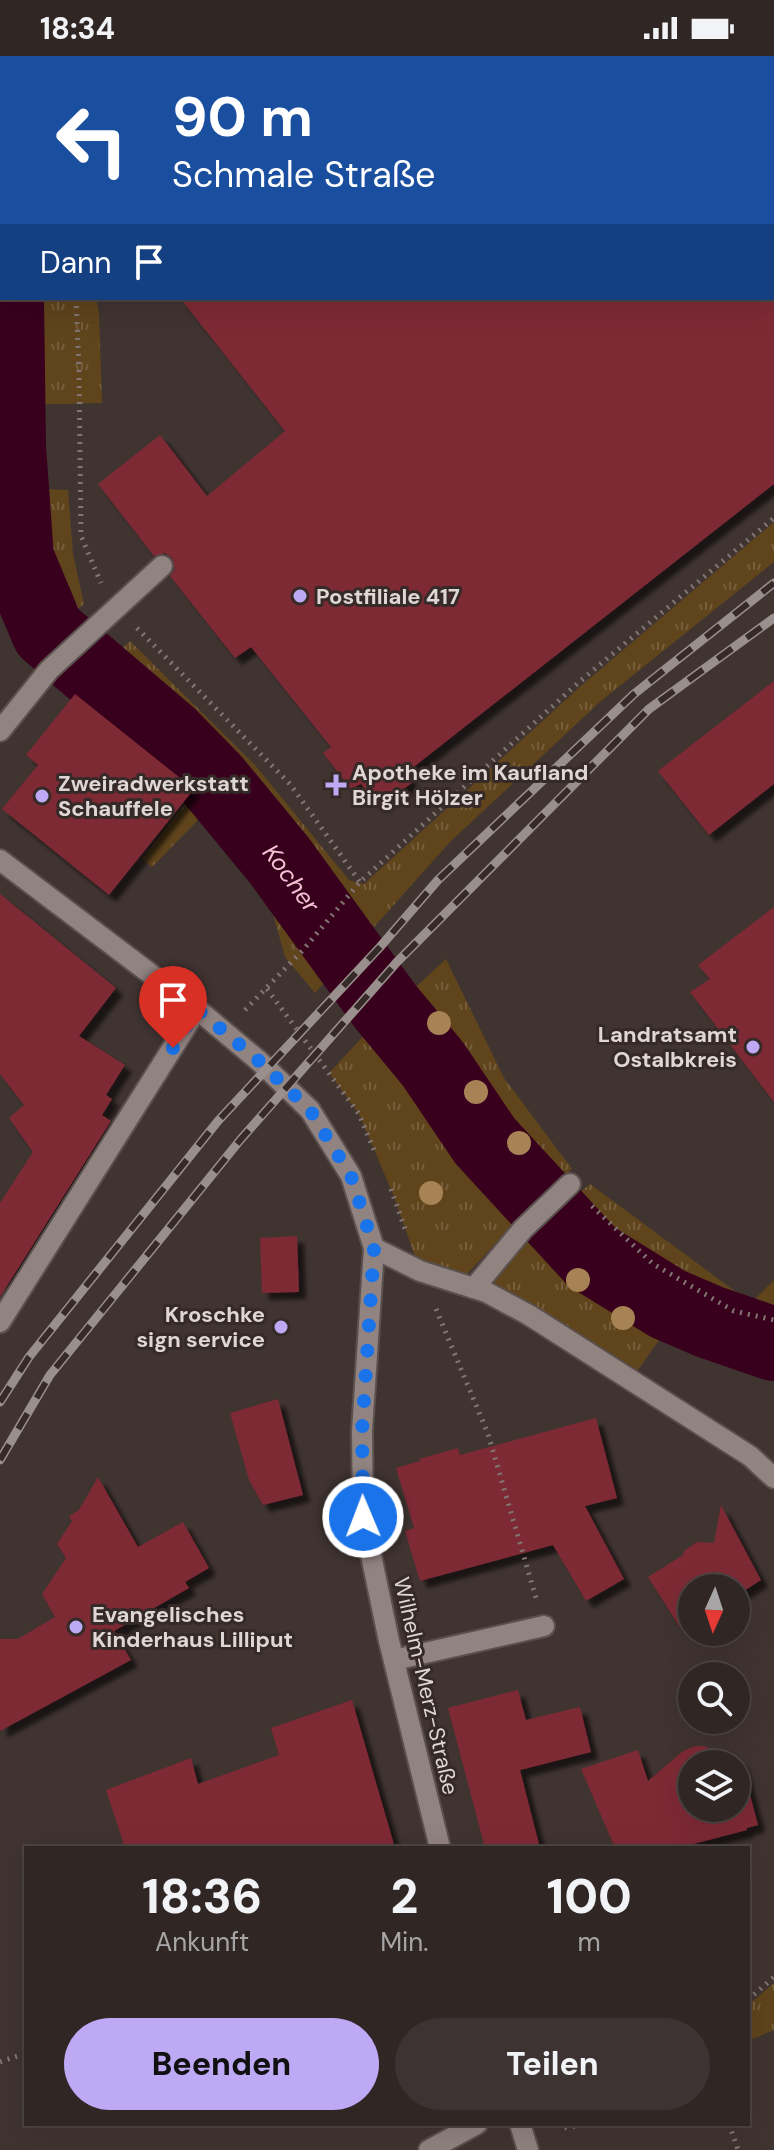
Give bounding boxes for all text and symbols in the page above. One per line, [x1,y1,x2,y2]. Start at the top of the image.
text: 18:34 [40,9,115,48]
text: 90 m [172,80,313,153]
icon: left [40,88,144,192]
text: Schmale Straße [172,151,436,198]
icon: arrive [127,240,171,284]
text: Dann [40,243,111,282]
place label: Postfiliale 417 [316,582,460,611]
marker: Postfiliale 417 [291,587,309,605]
place label: Apotheke im Kaufland Birgit Hölzer [352,758,588,812]
place label: Zweiradwerkstatt Schauffele [58,769,249,823]
marker: Apotheke im Kaufland Birgit Hölzer [327,776,345,794]
marker: Zweiradwerkstatt Schauffele [33,787,51,805]
water label: Kocher [256,837,328,919]
pin [139,966,207,1048]
icon: arrive [151,978,195,1022]
place label: Landratsamt Ostalbkreis [598,1020,737,1074]
marker: Landratsamt Ostalbkreis [744,1038,762,1056]
place label: Kroschke sign service [136,1300,265,1354]
marker: Kroschke sign service [272,1318,290,1336]
position arrow [321,1475,405,1559]
street label: Wilhelm-Merz-Straße [387,1574,465,1798]
north arrow [678,1574,750,1646]
map controls [678,1574,750,1822]
place label: Evangelisches Kinderhaus Lilliput [92,1600,293,1654]
marker: Evangelisches Kinderhaus Lilliput [67,1618,85,1636]
button: search [678,1662,750,1734]
button: layers [678,1750,750,1822]
text: 18:36 [142,1865,262,1928]
text: 2 [390,1865,418,1928]
text: 100 [546,1865,632,1928]
text: Ankunft [155,1925,249,1959]
text: Min. [380,1925,428,1959]
text: m [578,1925,601,1959]
button: Beenden [64,2018,379,2110]
button: Teilen [395,2018,710,2110]

